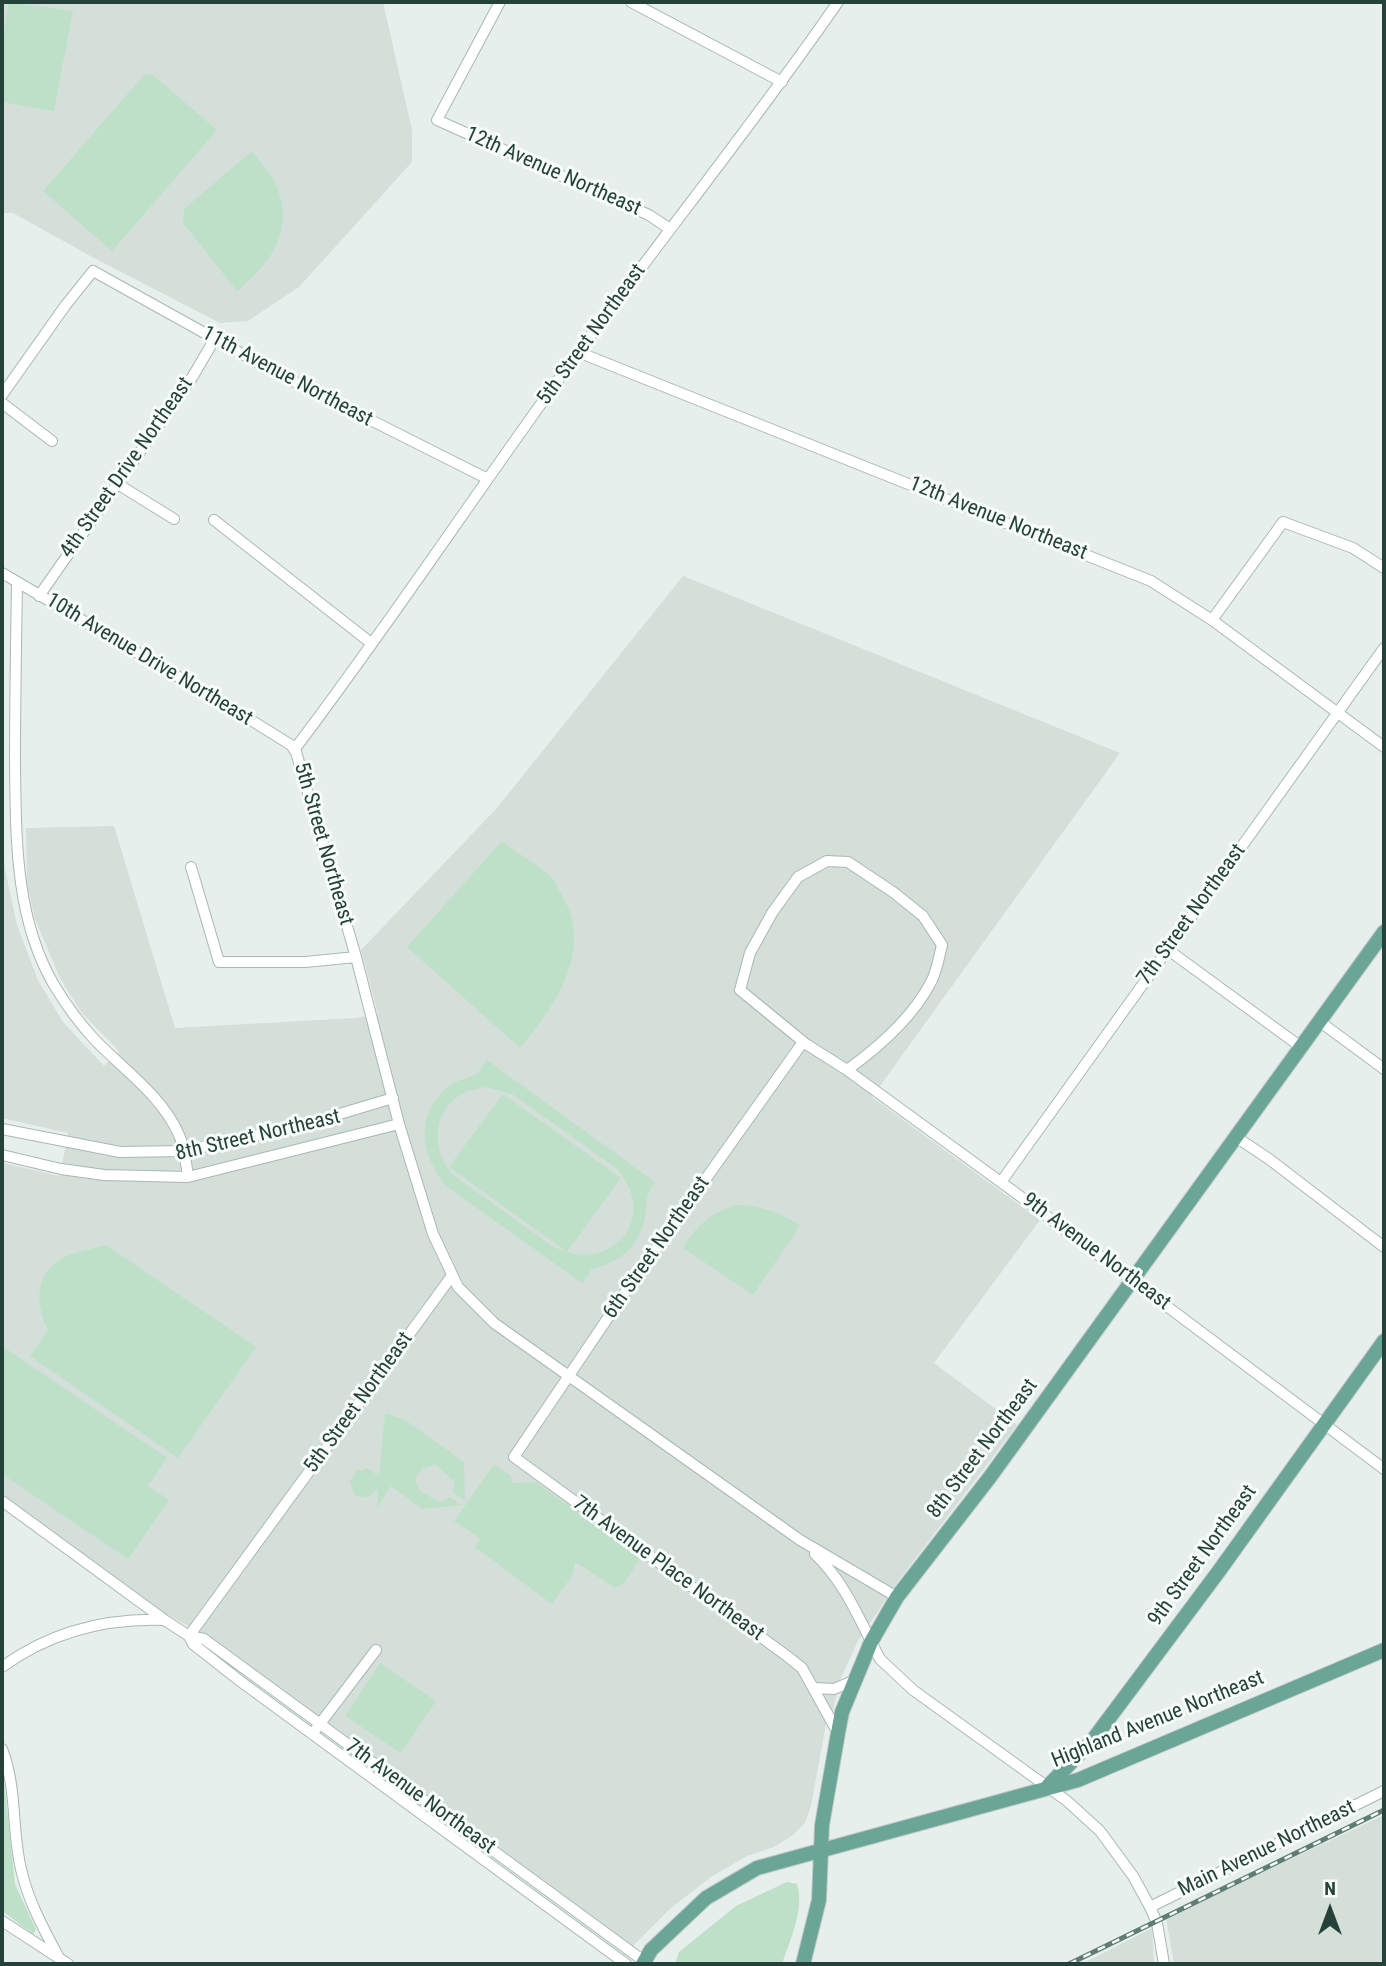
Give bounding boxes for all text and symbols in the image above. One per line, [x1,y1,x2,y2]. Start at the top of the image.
street label: 12th Avenue Northeast [461,122,645,222]
street label: 5th Street Northeast [532,260,652,410]
street label: 11th Avenue Northeast [197,321,377,433]
street label: 4th Street Drive Northeast [55,373,199,563]
street label: 12th Avenue Northeast [905,472,1091,566]
street label: 10th Avenue Drive Northeast [41,588,257,732]
street label: 5th Street Northeast [288,760,358,928]
street label: 7th Street Northeast [1132,840,1252,990]
street label: 8th Street Northeast [173,1105,343,1167]
street label: 6th Street Northeast [598,1172,716,1324]
street label: 9th Avenue Northeast [1017,1188,1175,1316]
street label: 5th Street Northeast [299,1328,419,1478]
street label: 8th Street Northeast [922,1374,1044,1524]
street label: 9th Street Northeast [1143,1481,1263,1631]
street label: 7th Avenue Place Northeast [567,1491,769,1647]
street label: Highland Avenue Northeast [1048,1666,1268,1774]
street label: 7th Avenue Northeast [340,1734,500,1860]
street label: Main Avenue Northeast [1175,1795,1359,1903]
north arrow [1295,1875,1365,1945]

